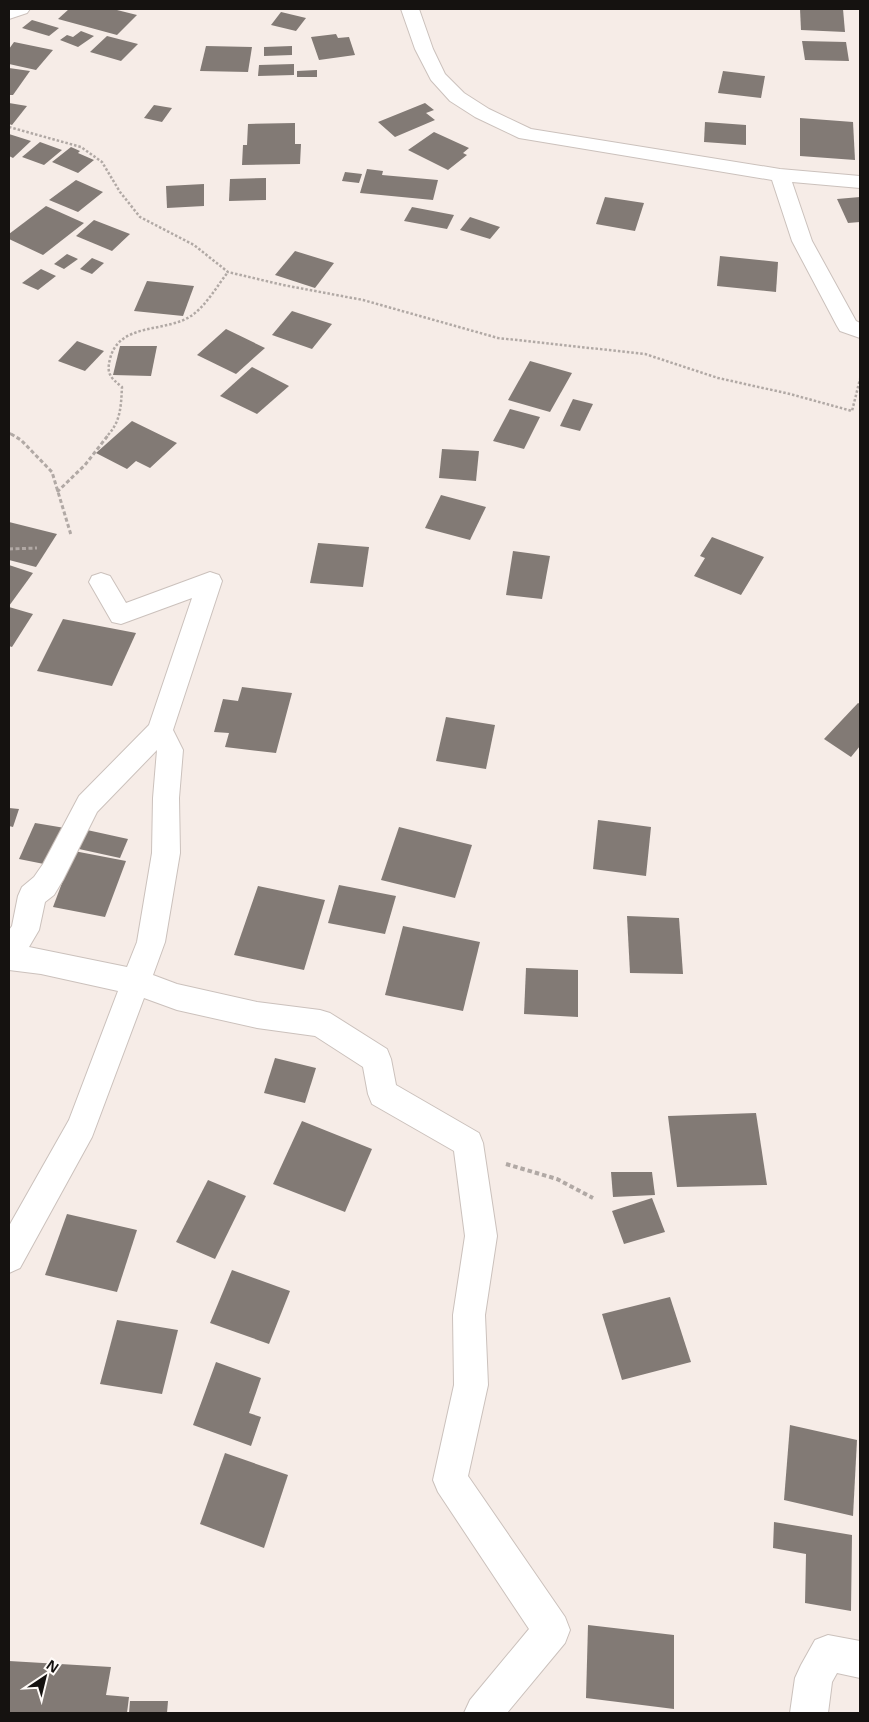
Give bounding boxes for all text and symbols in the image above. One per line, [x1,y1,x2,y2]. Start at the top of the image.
north arrow [20,1652,70,1702]
text: N [43,1655,63,1677]

